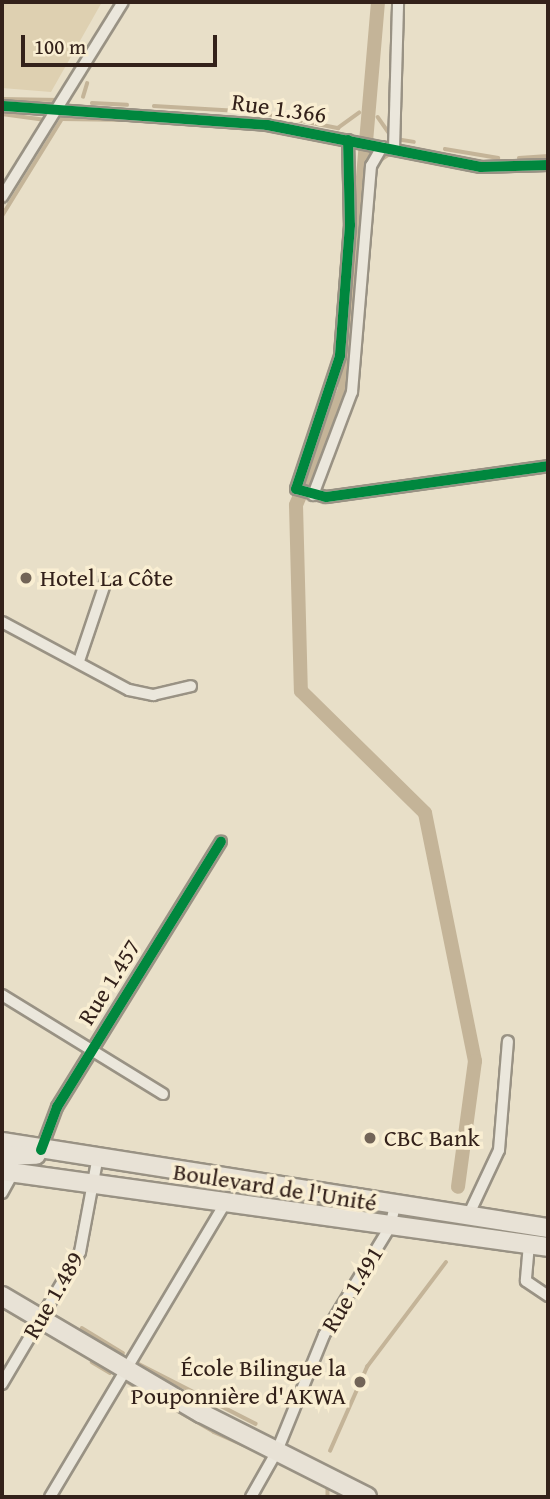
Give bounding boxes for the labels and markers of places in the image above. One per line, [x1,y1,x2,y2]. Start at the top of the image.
place label: Hotel La Côte [40,564,173,592]
marker: Hotel La Côte [18,570,34,586]
place label: CBC Bank [384,1124,480,1152]
marker: CBC Bank [362,1130,378,1146]
place label: École Bilingue la Pouponnière d'AKWA [131,1354,346,1410]
marker: École Bilingue la Pouponnière d'AKWA [352,1374,368,1390]

